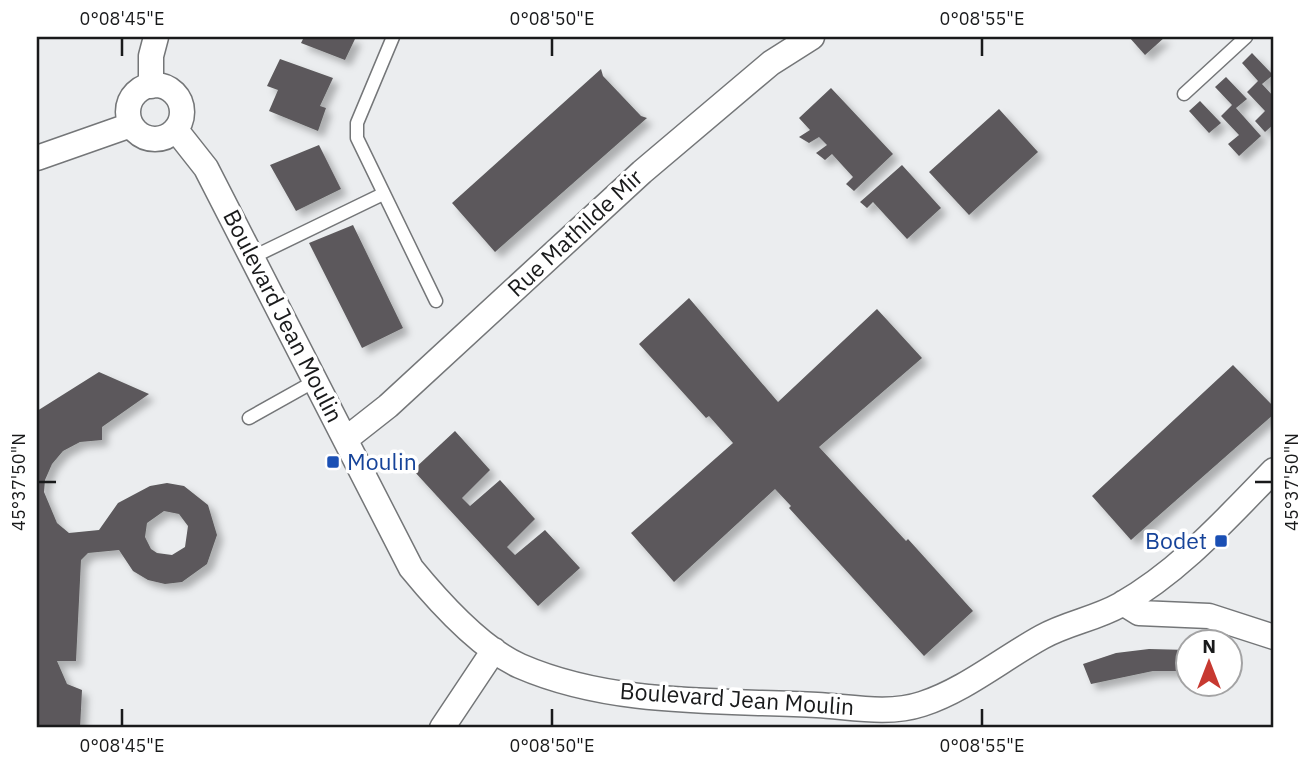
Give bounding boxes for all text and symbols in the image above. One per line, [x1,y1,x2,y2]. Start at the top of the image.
text: 0°08'45"E [80,7,164,30]
text: 0°08'50"E [510,7,594,30]
text: 0°08'55"E [940,7,1024,30]
street label: Rue Mathilde Mir [500,162,649,303]
street label: Boulevard Jean Moulin [217,204,351,427]
text: 45°37'50"N [7,433,30,531]
text: 45°37'50"N [1280,433,1303,531]
place label: Moulin [347,446,417,476]
marker: Moulin [325,454,341,470]
place label: Bodet [1145,525,1207,555]
marker: Bodet [1213,533,1229,549]
north arrow [1174,628,1244,698]
text: N [1202,634,1216,658]
street label: Boulevard Jean Moulin [619,675,855,721]
text: 0°08'45"E [80,734,164,757]
text: 0°08'50"E [510,734,594,757]
text: 0°08'55"E [940,734,1024,757]

